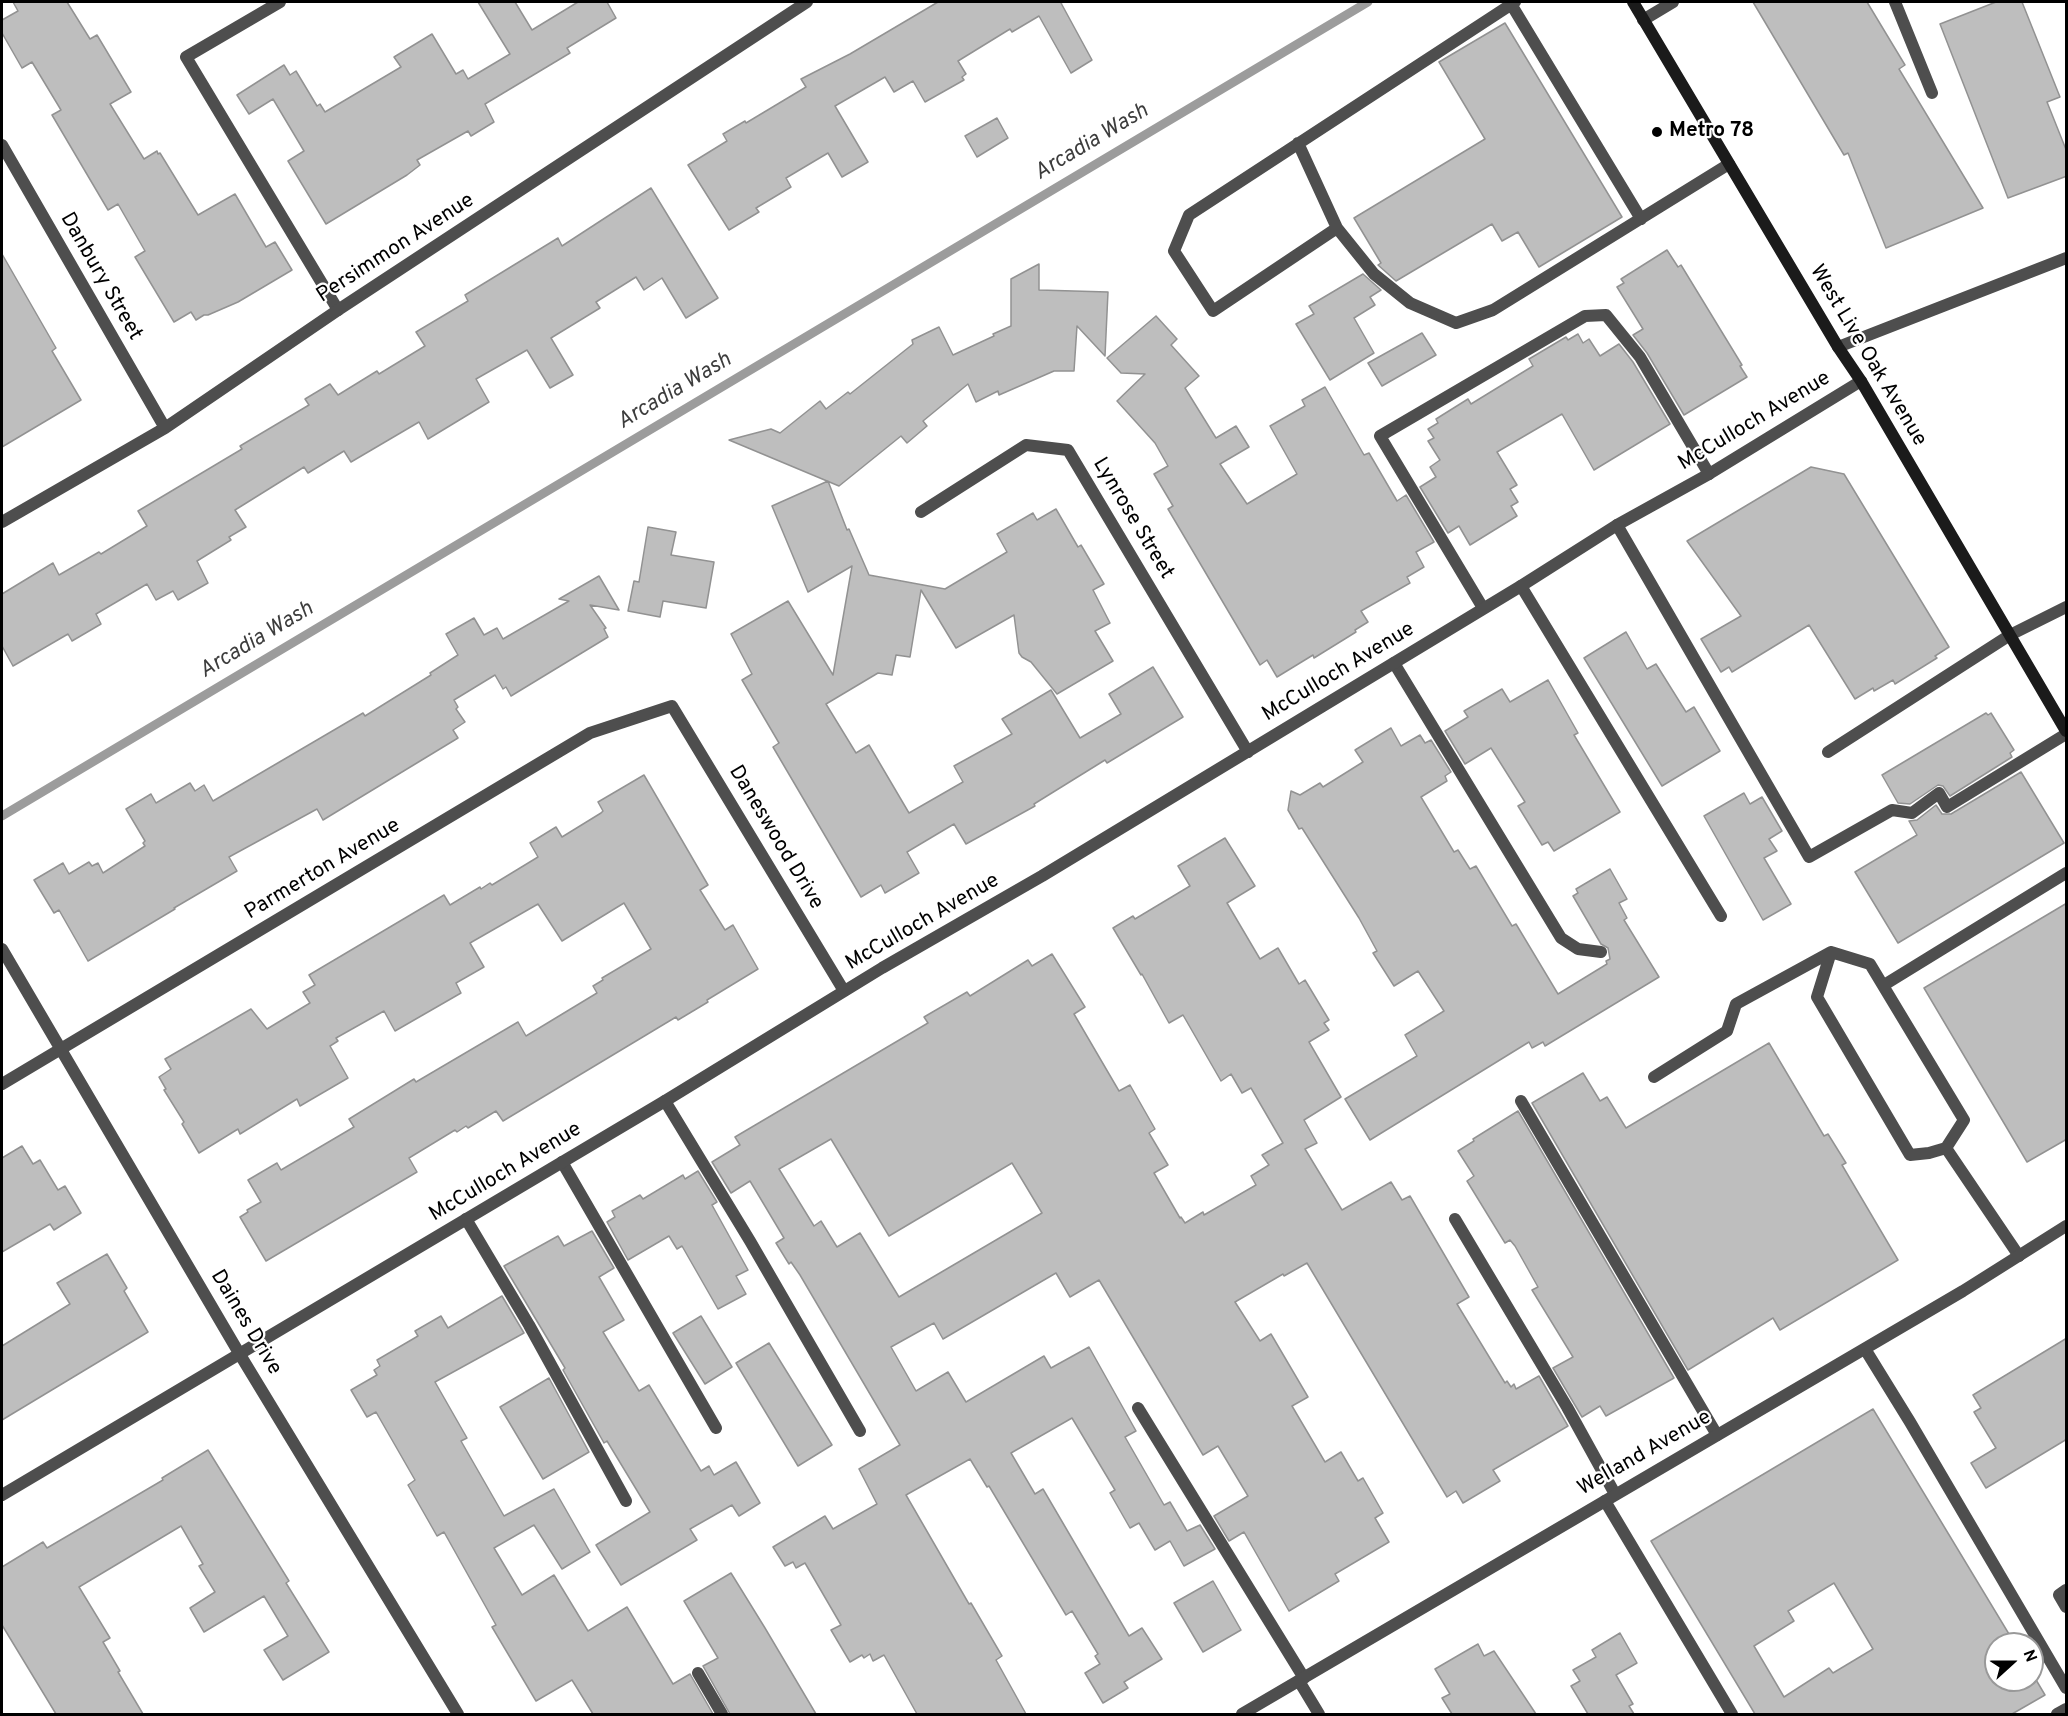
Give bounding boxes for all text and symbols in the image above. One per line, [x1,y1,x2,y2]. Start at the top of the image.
water label: Arcadia Wash [1030,99,1154,187]
place label: Metro 78 [1669,119,1754,145]
marker: Metro 78 [1650,125,1664,139]
street label: Persimmon Avenue [313,189,479,309]
street label: Danbury Street [53,209,147,345]
street label: West Live Oak Avenue [1803,261,1931,451]
water label: Arcadia Wash [613,348,737,436]
street label: McCulloch Avenue [1674,367,1836,477]
street label: Lynrose Street [1086,454,1178,584]
water label: Arcadia Wash [195,597,319,685]
street label: McCulloch Avenue [1258,618,1420,728]
street label: Daneswood Drive [722,761,828,915]
street label: Parmerton Avenue [241,814,405,926]
street label: McCulloch Avenue [842,869,1004,977]
street label: McCulloch Avenue [425,1118,587,1228]
street label: Daines Drive [204,1266,286,1380]
street label: Welland Avenue [1574,1406,1716,1502]
north arrow [1984,1632,2044,1692]
text: N [2018,1647,2040,1665]

